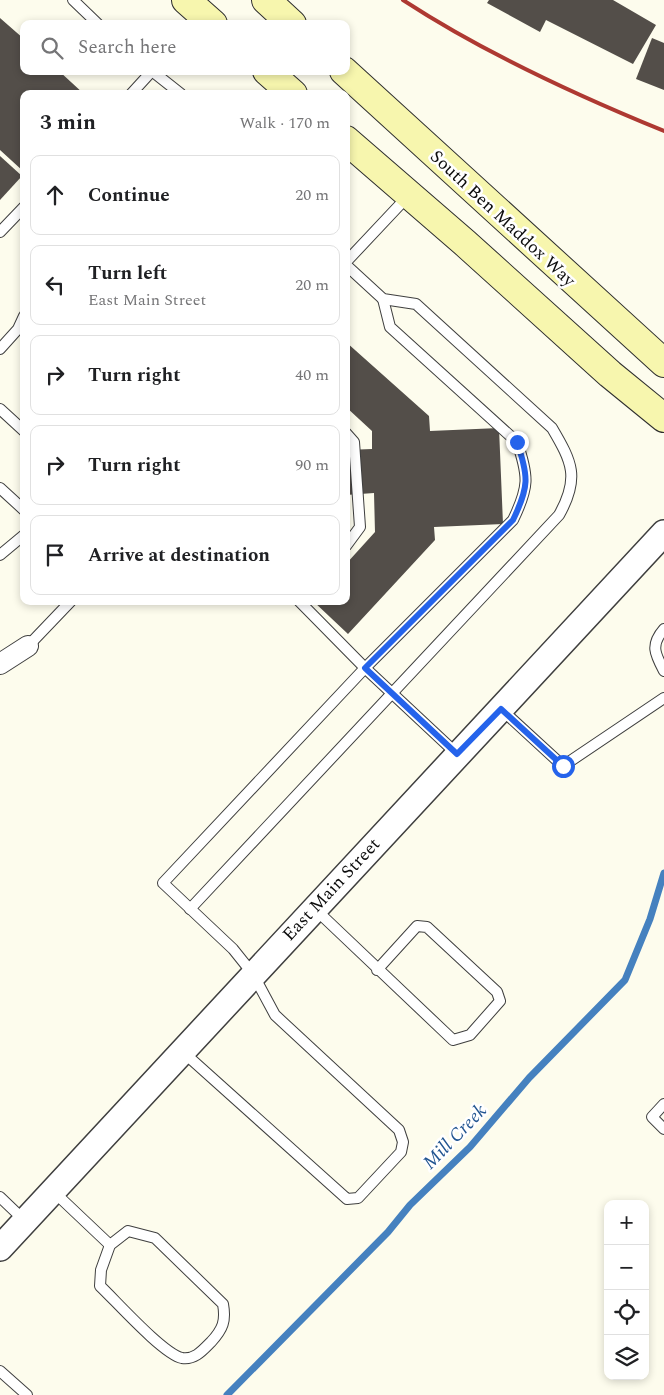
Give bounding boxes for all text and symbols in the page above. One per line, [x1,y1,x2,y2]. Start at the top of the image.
search box [20,20,350,75]
text: Search here [78,33,177,62]
icon: search [38,34,66,62]
text: 3 min [40,107,96,139]
text: Walk · 170 m [239,111,330,135]
street label: South Ben Maddox Way [424,143,583,294]
icon: ahead [41,181,69,209]
text: Continue [88,181,170,210]
text: 20 m [295,183,329,207]
text: Turn left [88,259,167,288]
icon: left [41,271,69,299]
text: 20 m [295,273,329,297]
text: East Main Street [88,288,206,312]
icon: right [41,361,69,389]
text: Turn right [88,361,181,390]
text: 40 m [295,363,329,387]
route end [506,431,529,454]
icon: right [41,451,69,479]
text: Turn right [88,451,181,480]
text: 90 m [295,453,329,477]
icon: arrive [41,541,69,569]
text: Arrive at destination [88,541,270,570]
route start [552,755,575,778]
street label: East Main Street [276,832,387,947]
water label: Mill Creek [416,1097,494,1177]
map controls [604,1200,649,1380]
button: + [604,1200,649,1245]
button: − [604,1245,649,1290]
button: locate [604,1290,649,1335]
button: layers [604,1335,649,1380]

